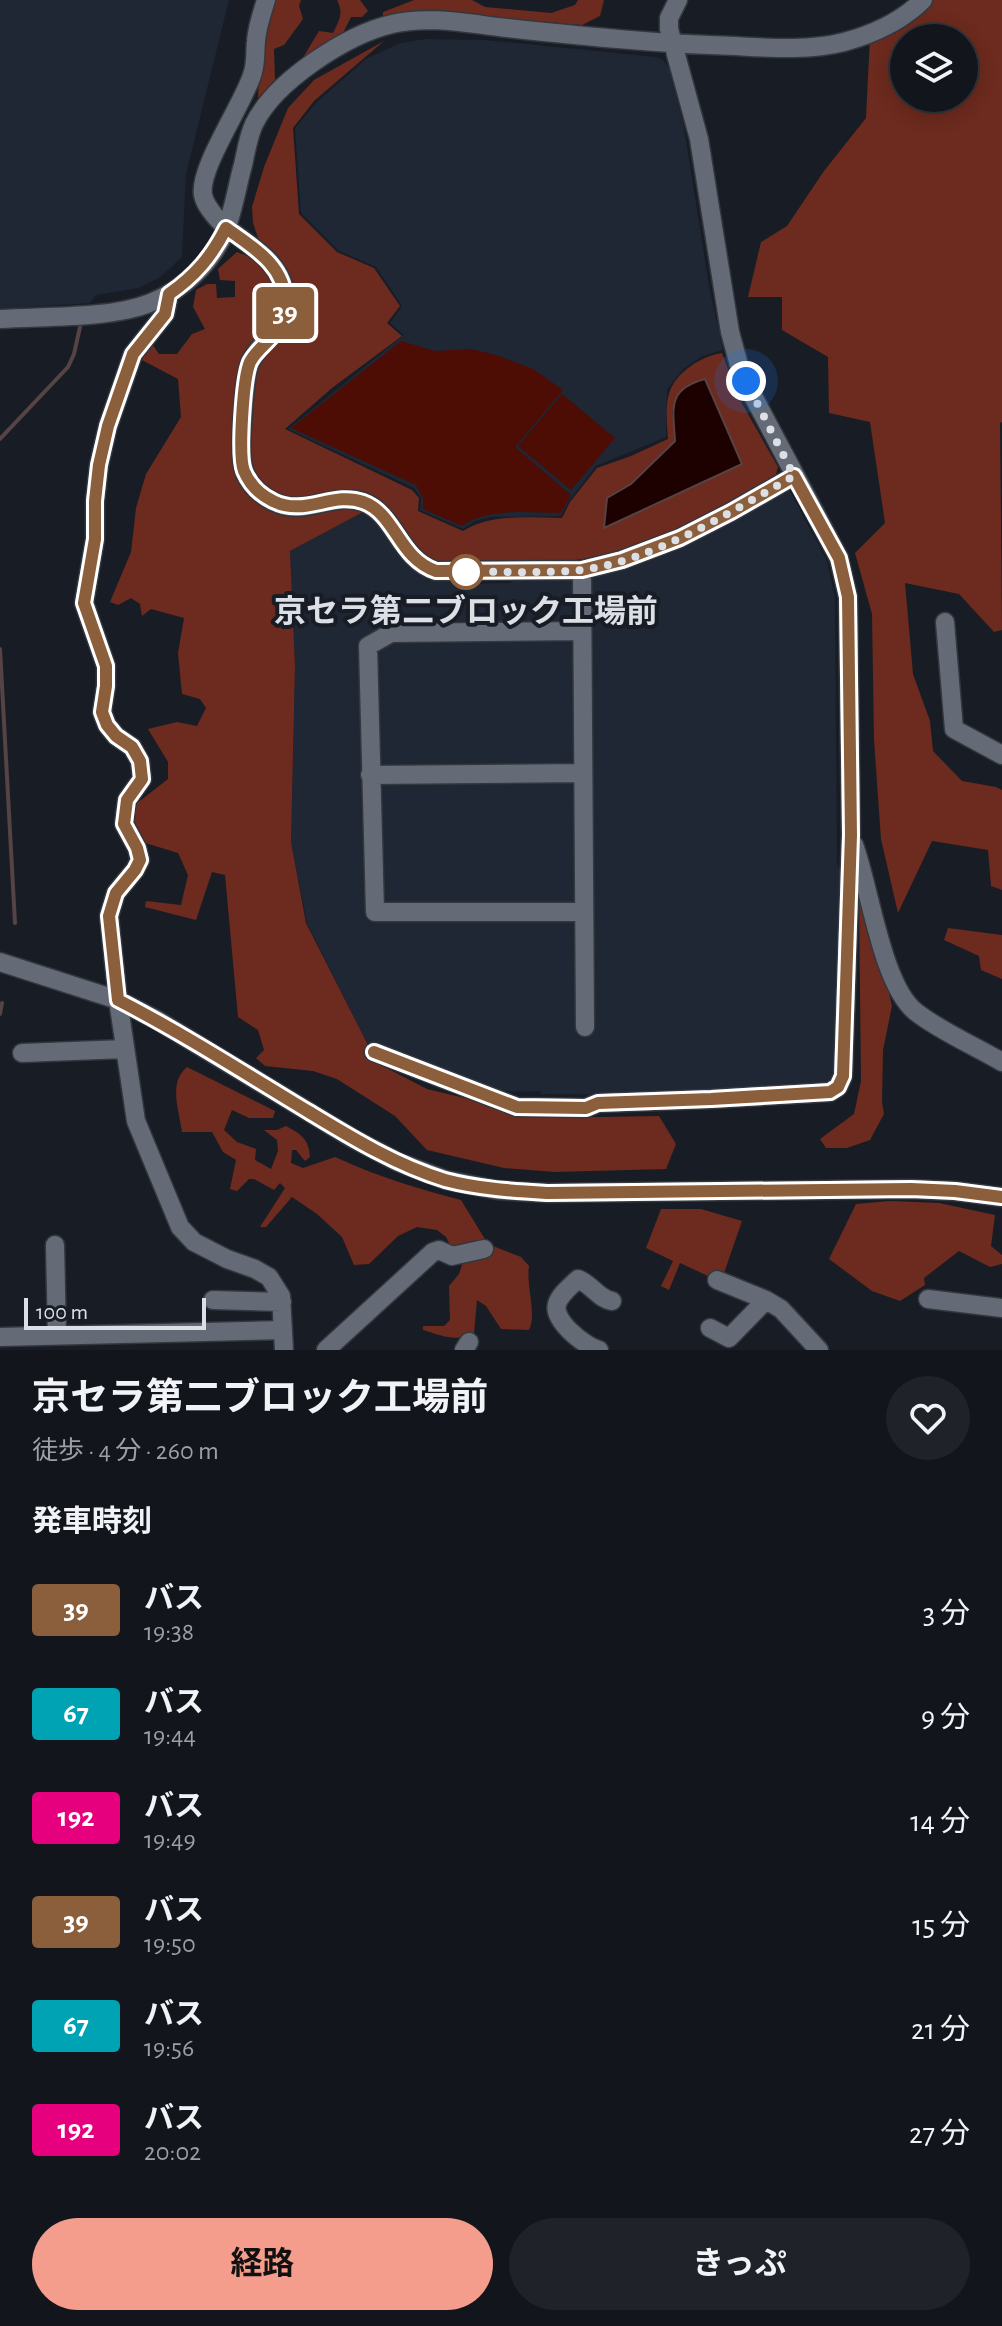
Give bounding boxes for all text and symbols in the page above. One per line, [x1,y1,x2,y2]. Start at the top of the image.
map controls [890,24,978,112]
button: layers [890,24,978,112]
line badge: 39 [249,287,321,339]
text: 39 [272,299,298,327]
your location [726,361,766,401]
marker: 京セラ第二ブロック工場前 [449,555,483,589]
place label: 京セラ第二ブロック工場前 [274,594,658,628]
scale bar [24,1294,206,1330]
text: 100 m [36,1301,88,1323]
button: heart [886,1376,970,1460]
text: 京セラ第二ブロック工場前 [32,1380,488,1418]
text: 徒歩 · 4 分 · 260 m [32,1438,219,1464]
text: 発車時刻 [32,1507,152,1537]
text: バス [144,1584,204,1614]
text: 39 [63,1596,89,1624]
text: 3 分 [923,1599,970,1629]
text: 19:38 [144,1619,194,1645]
text: バス [144,1688,204,1718]
text: 67 [63,1700,89,1728]
text: 9 分 [921,1703,970,1733]
text: 19:44 [144,1723,196,1749]
text: バス [144,1792,204,1822]
text: 192 [58,1804,94,1832]
text: 14 分 [910,1807,970,1837]
text: 19:49 [144,1827,196,1853]
text: バス [144,1896,204,1926]
text: 39 [63,1908,89,1936]
text: 15 分 [912,1911,970,1941]
text: 19:50 [144,1931,196,1957]
text: バス [144,2000,204,2030]
text: 67 [63,2012,89,2040]
text: 21 分 [911,2015,970,2045]
text: 19:56 [144,2035,194,2061]
text: バス [144,2104,204,2134]
text: 192 [58,2116,94,2144]
text: 27 分 [909,2119,970,2149]
text: 20:02 [144,2139,201,2165]
button: 経路 [32,2218,493,2310]
button: きっぷ [509,2218,970,2310]

